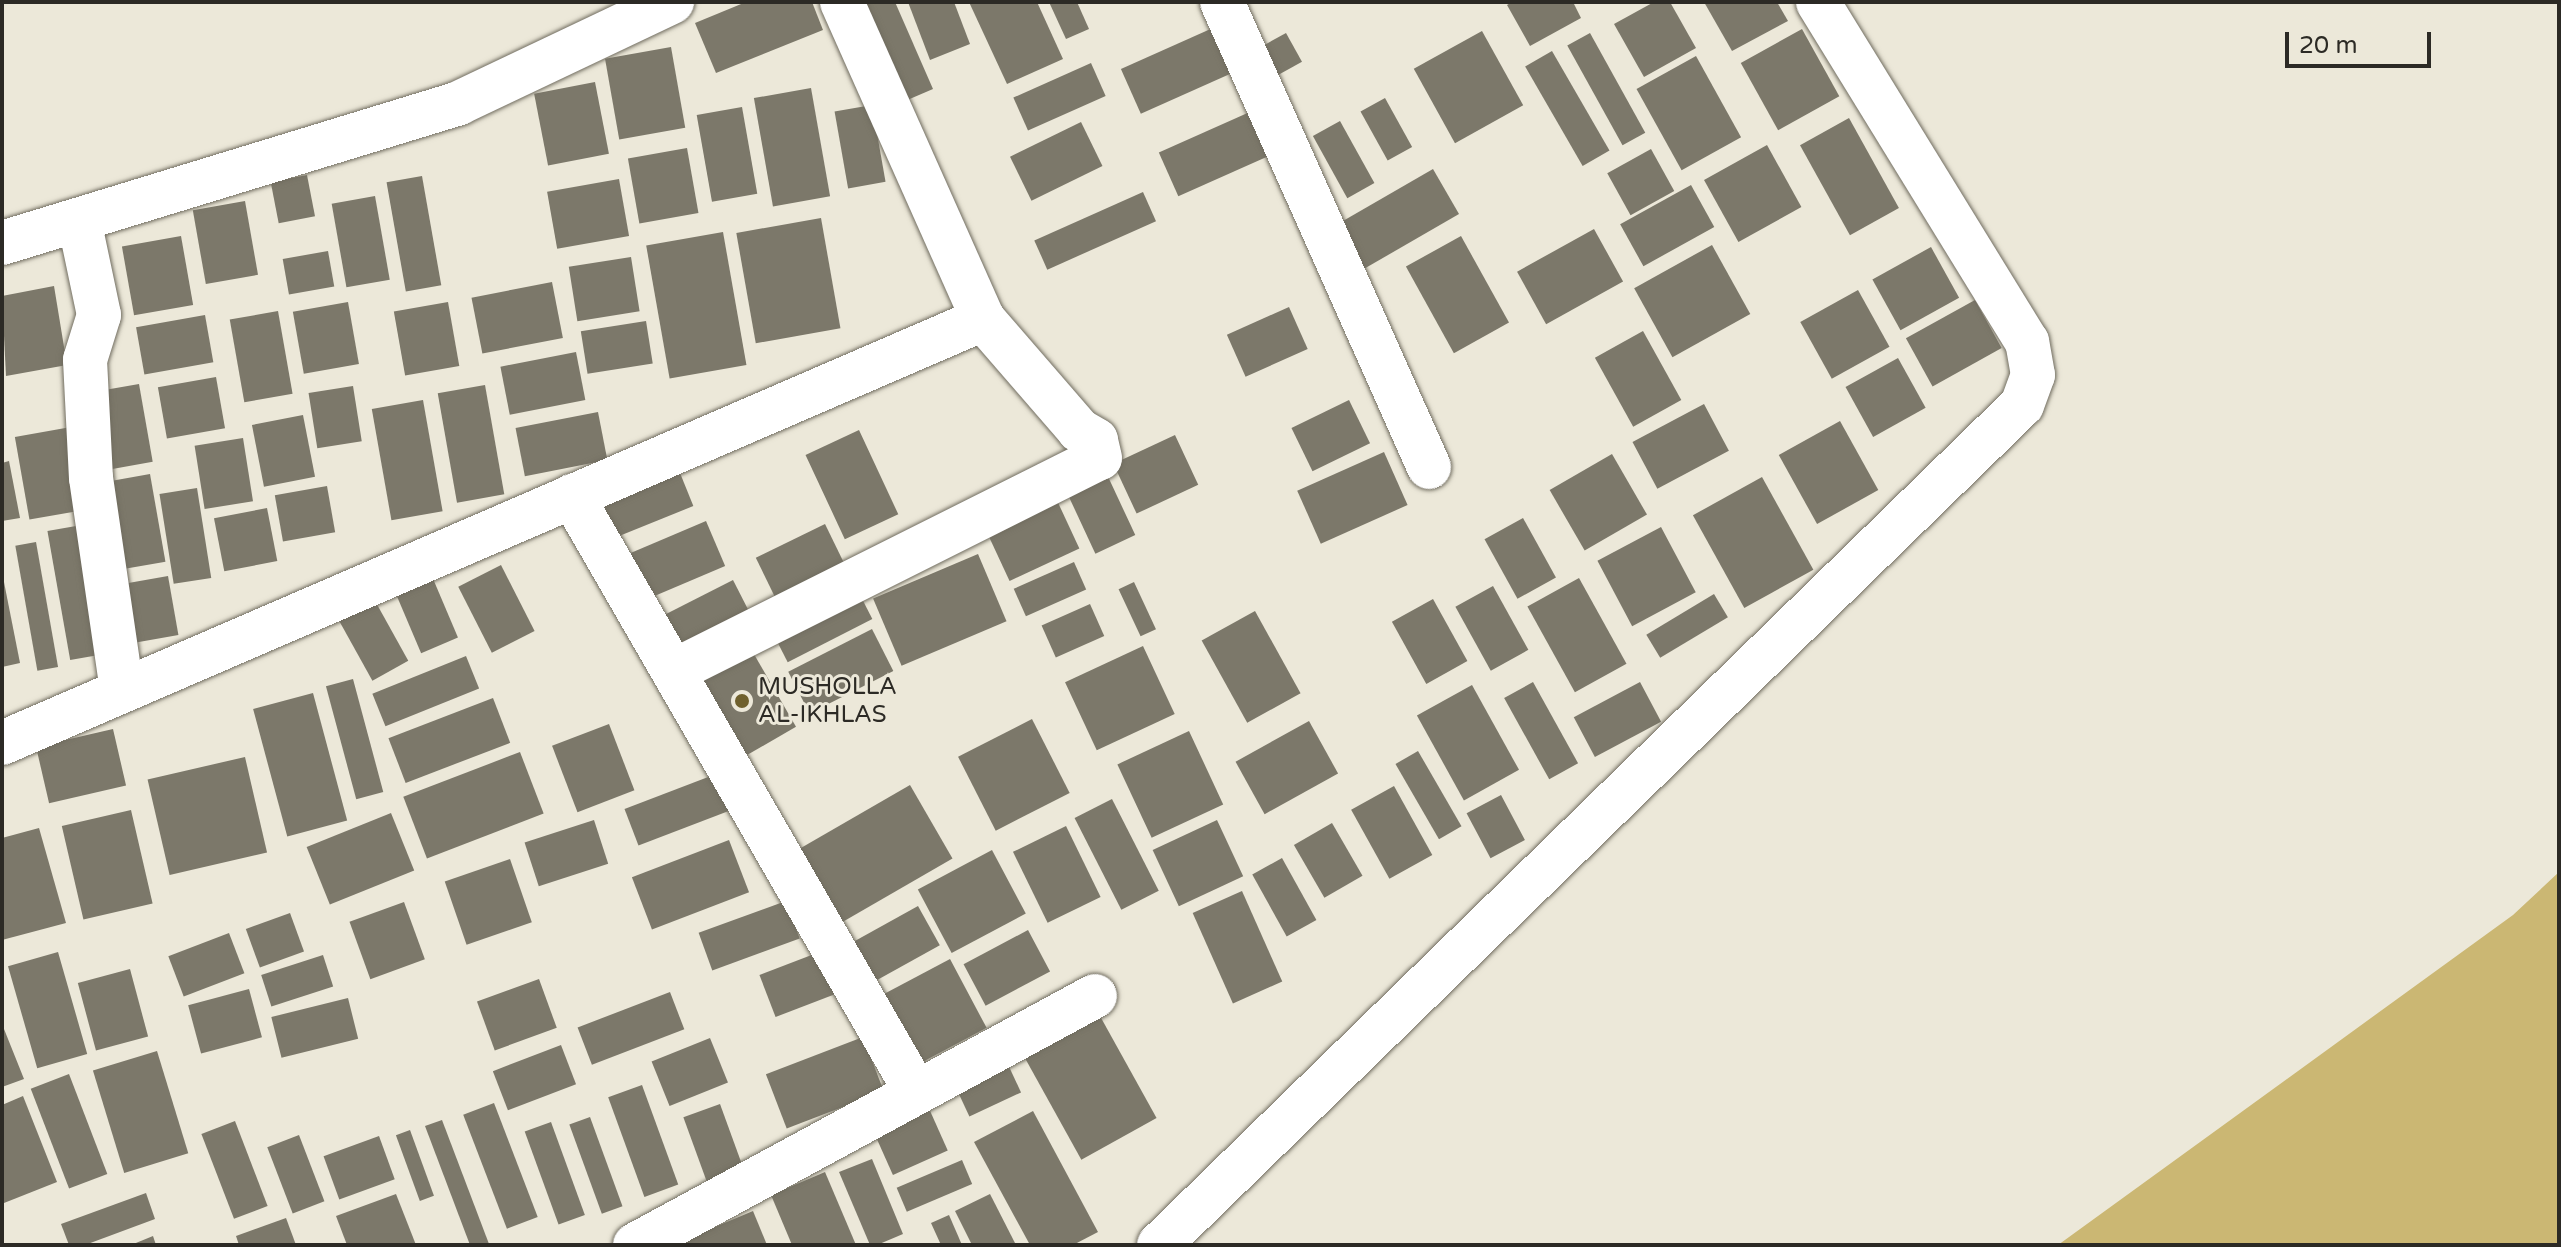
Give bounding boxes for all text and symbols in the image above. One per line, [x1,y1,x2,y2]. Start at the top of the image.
scale bar [2289,16,2435,66]
text: 20 m [2299,31,2357,60]
place label: MUSHOLLA AL-IKHLAS [758,673,897,729]
marker: MUSHOLLA AL-IKHLAS [733,692,751,710]

